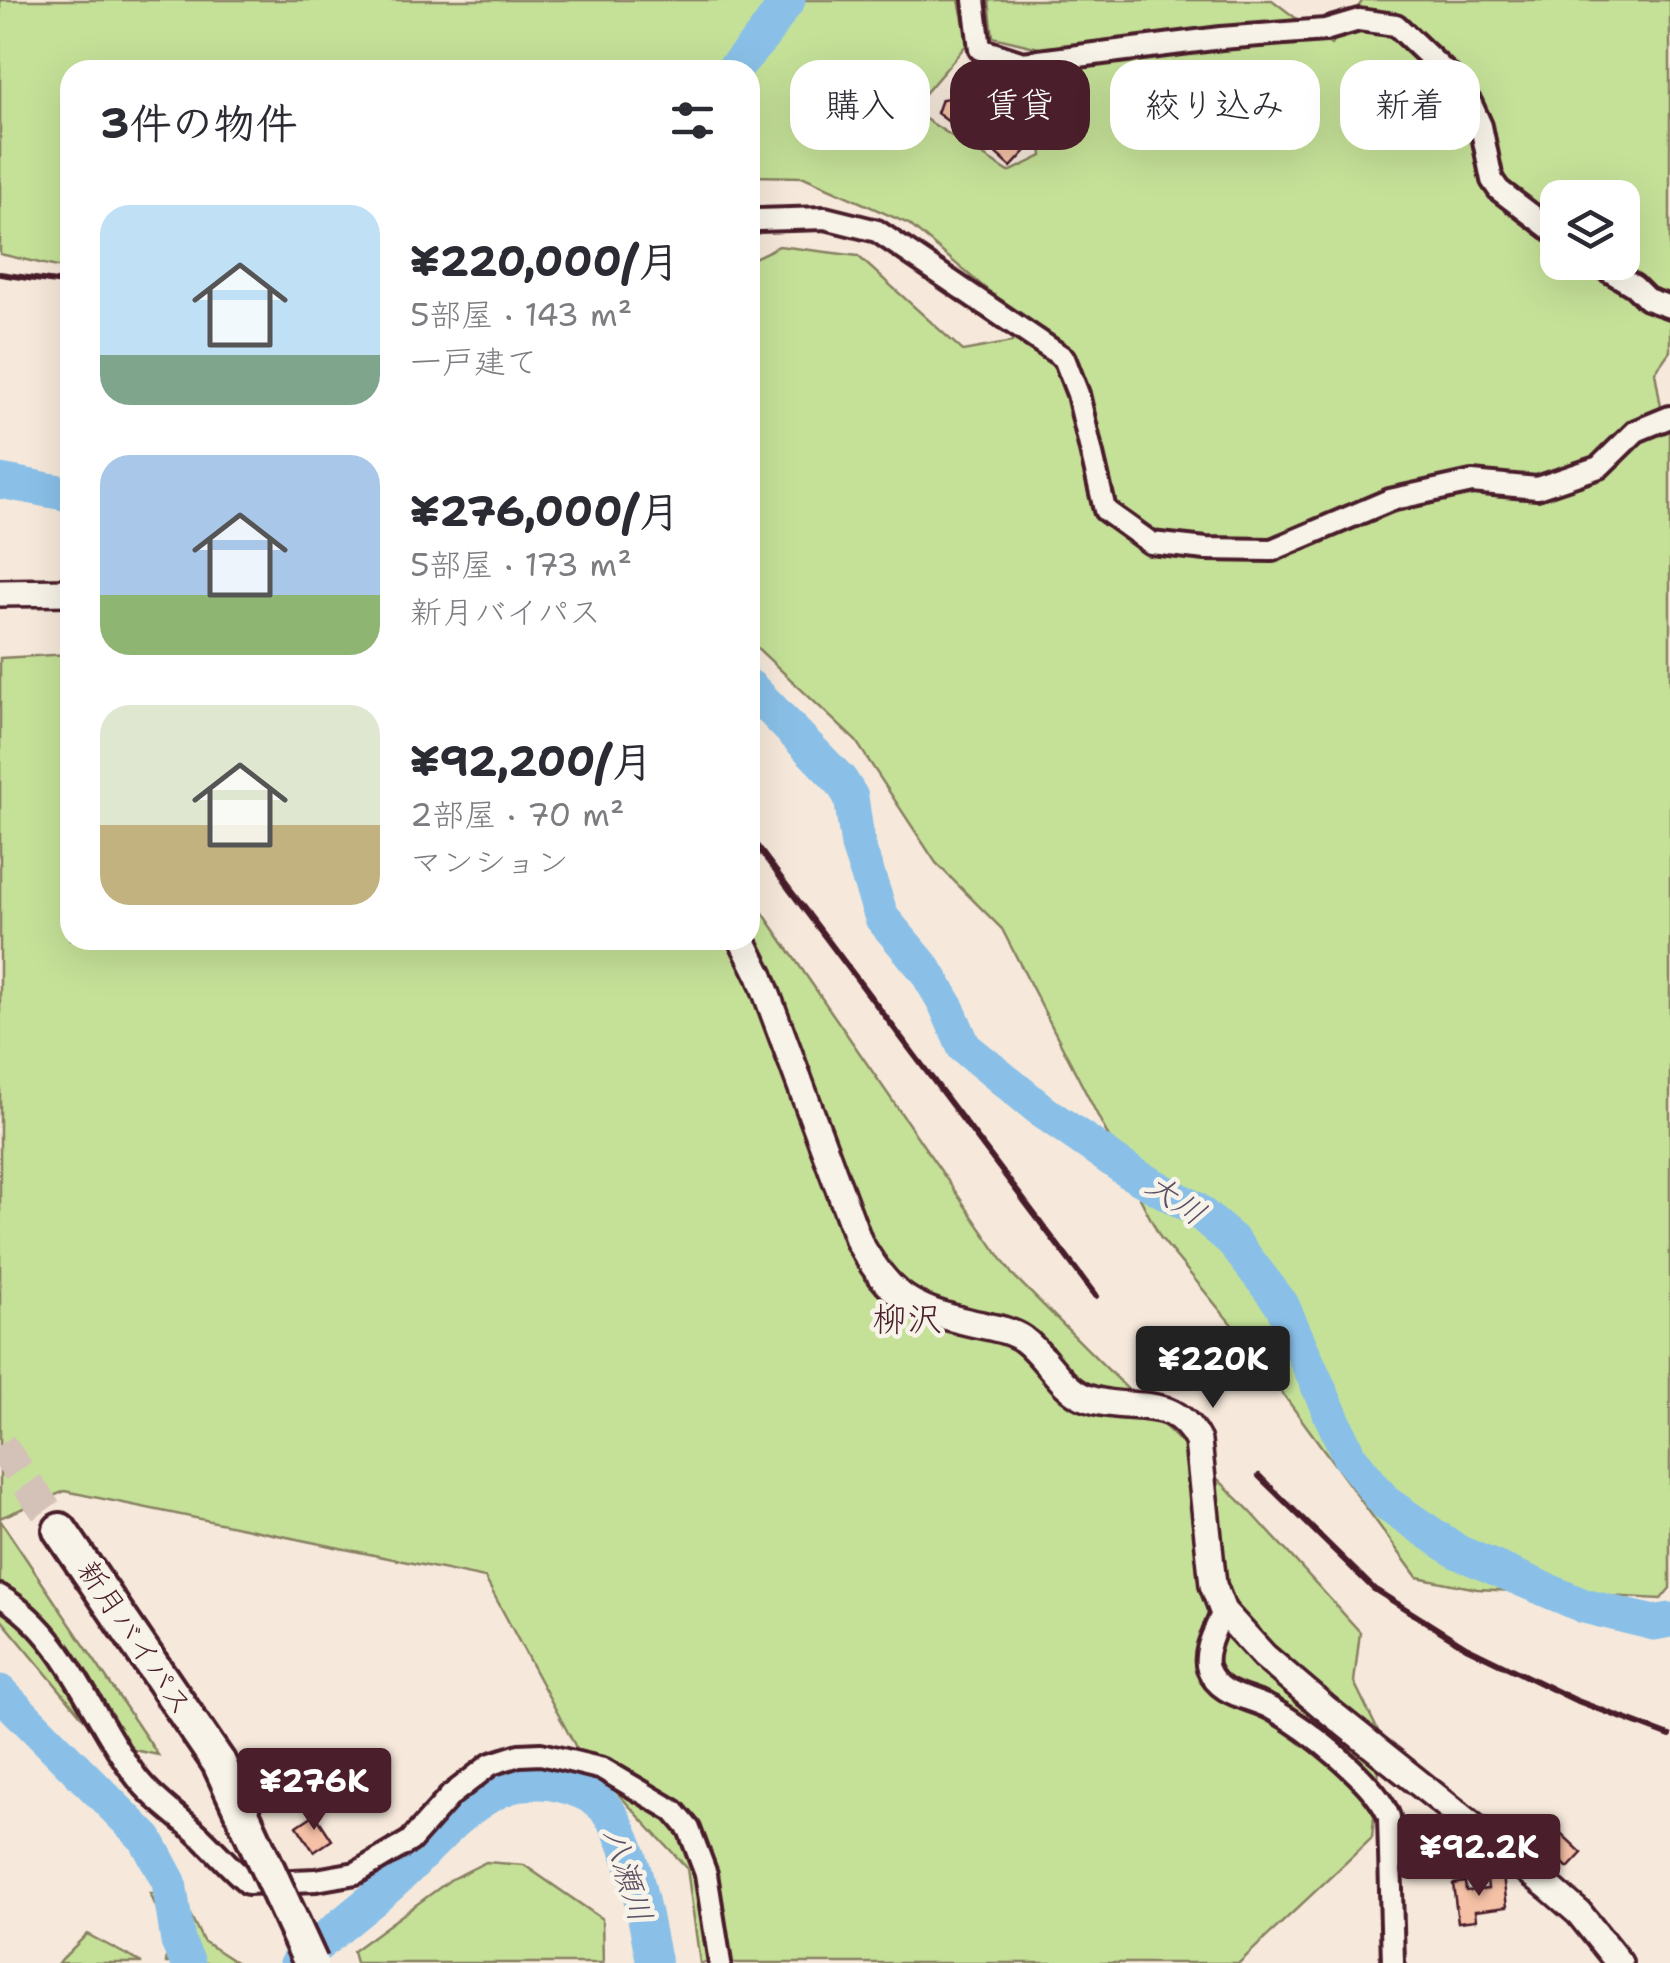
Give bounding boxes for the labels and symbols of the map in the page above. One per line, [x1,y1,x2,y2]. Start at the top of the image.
water label: 大川 [1138,1163,1215,1235]
district label: 柳沢 [872,1295,942,1342]
pin: ¥220K [1143,1326,1283,1411]
street label: 新月バイパス [68,1552,203,1724]
pin: ¥276K [244,1748,384,1833]
pin: ¥92.2K [1398,1814,1560,1899]
water label: 八瀬川 [594,1823,663,1927]

